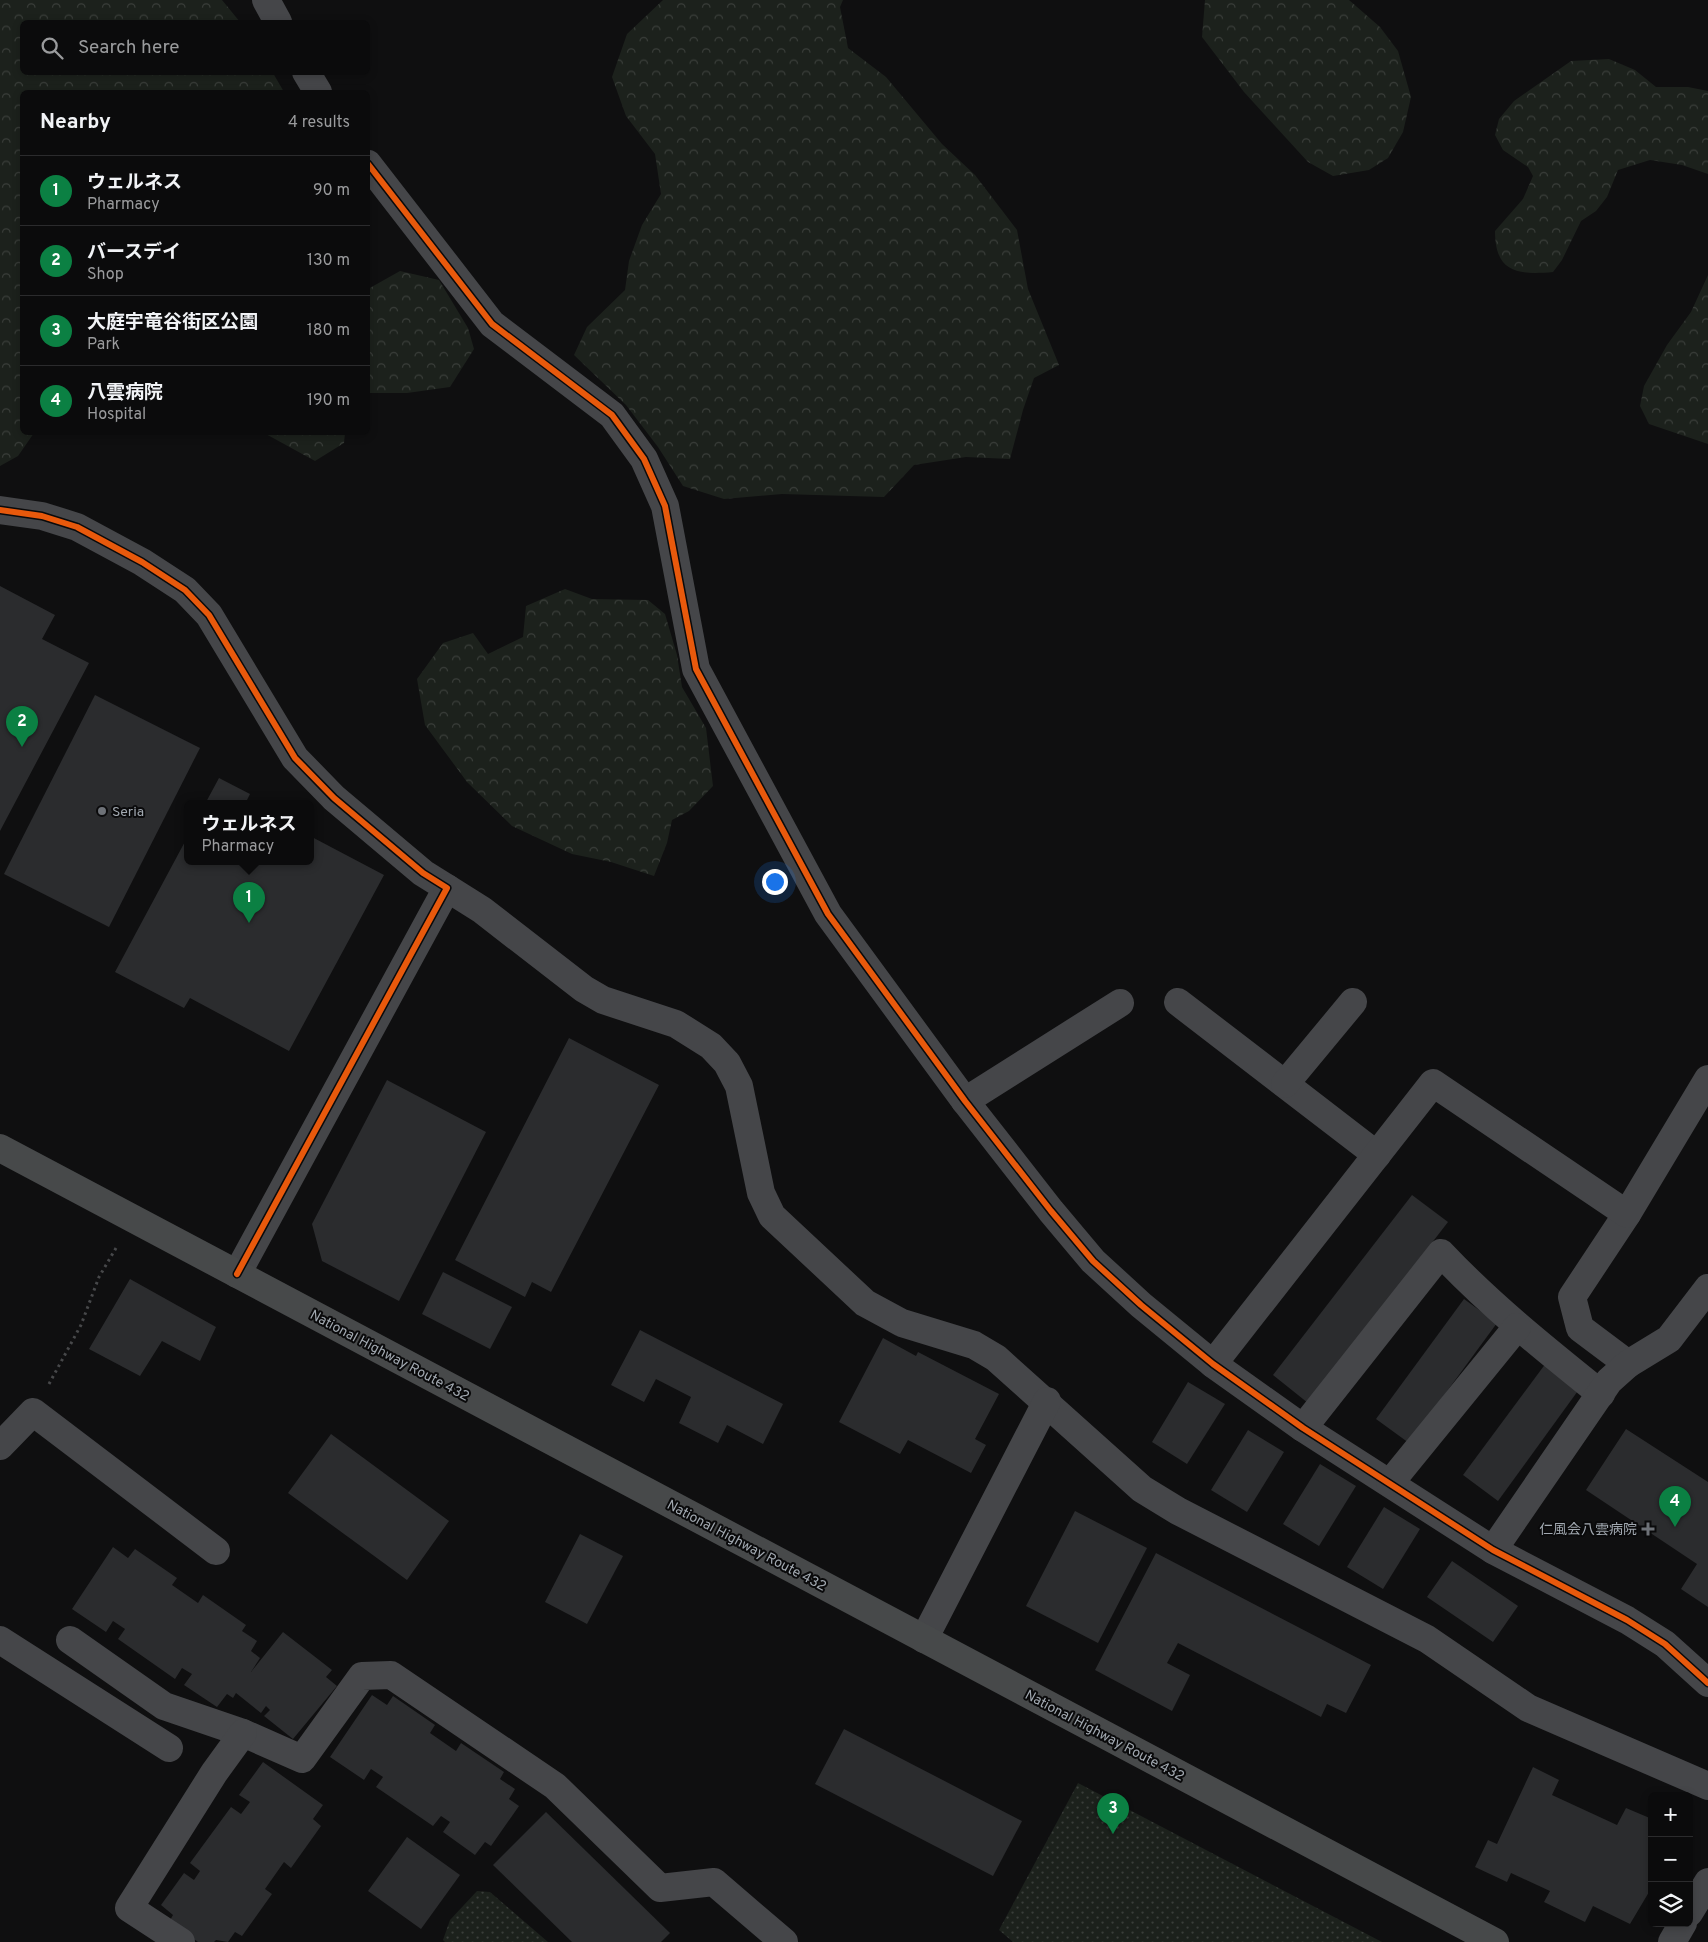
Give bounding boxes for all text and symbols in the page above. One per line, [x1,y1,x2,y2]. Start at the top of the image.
search box [20,20,370,75]
icon: search [38,34,66,62]
text: Search here [78,36,180,60]
text: Nearby [40,109,111,136]
text: 4 results [288,113,350,133]
text: ウェルネス [87,171,182,195]
text: 1 [53,181,59,201]
text: 90 m [313,181,350,201]
text: Pharmacy [87,195,160,215]
text: バースデイ [87,241,181,265]
text: 2 [51,251,61,271]
text: 130 m [307,251,350,271]
text: Shop [87,265,124,285]
text: 大庭宇竜谷街区公園 [87,311,258,335]
text: 3 [51,321,61,341]
text: 180 m [307,321,350,341]
text: Park [87,335,120,355]
text: 八雲病院 [87,381,163,405]
text: 4 [51,391,61,411]
text: 190 m [307,391,350,411]
text: Hospital [87,405,146,425]
pin: 2 [6,706,38,747]
popup [184,800,314,865]
place label: Seria [112,804,144,821]
marker: Seria [96,805,108,817]
text: ウェルネス [201,813,297,837]
text: Pharmacy [201,837,274,857]
your location [762,869,788,895]
pin: 1 [233,882,265,923]
street label: National Highway Route 432 [307,1307,472,1406]
pin: 4 [1659,1486,1691,1527]
street label: National Highway Route 432 [664,1497,829,1596]
place label: 仁風会八雲病院 [1539,1522,1637,1539]
marker: 仁風会八雲病院 [1641,1522,1655,1536]
street label: National Highway Route 432 [1022,1687,1187,1786]
map controls [1648,1792,1693,1927]
button: + [1648,1792,1693,1837]
pin: 3 [1097,1793,1129,1834]
button: − [1648,1837,1693,1882]
button: layers [1648,1882,1693,1927]

